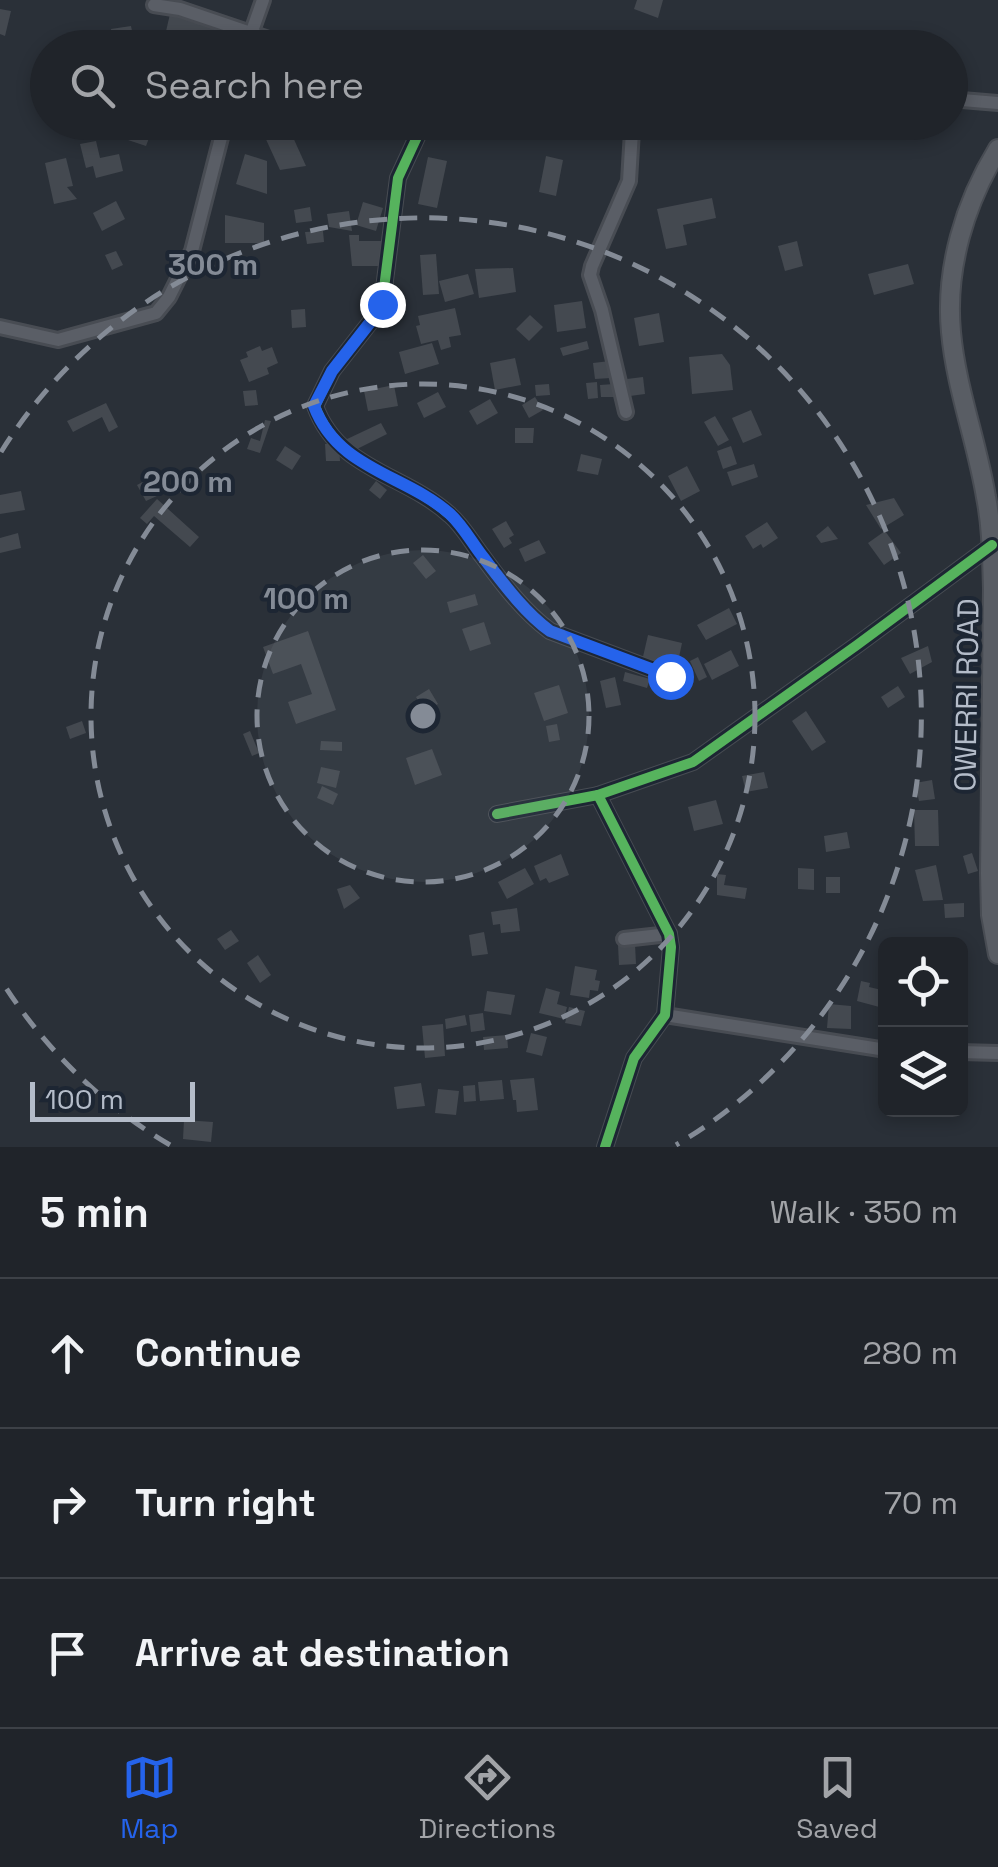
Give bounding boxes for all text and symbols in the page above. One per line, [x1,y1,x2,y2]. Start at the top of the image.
search box [30,30,968,140]
icon: search [65,58,120,113]
text: Search here [145,61,364,109]
text: 300 m [168,245,258,284]
route end [360,282,406,328]
text: 200 m [143,462,233,501]
text: 100 m [263,579,349,618]
street label: OWERRI ROAD [945,598,988,792]
route start [648,654,694,700]
centre of rings [405,698,441,734]
map controls [878,937,968,1117]
button: locate [878,937,968,1027]
button: layers [878,1027,968,1117]
scale bar [30,1077,195,1122]
text: 100 m [45,1081,124,1117]
text: 5 min [40,1186,149,1239]
text: Walk · 350 m [770,1192,958,1232]
icon: ahead [40,1326,95,1381]
text: Continue [135,1329,301,1377]
text: 280 m [863,1333,958,1373]
icon: right [40,1476,95,1531]
text: Turn right [135,1479,316,1527]
text: 70 m [884,1483,958,1523]
icon: arrive [40,1626,95,1681]
text: Arrive at destination [135,1629,510,1677]
tab: Map [120,1750,178,1846]
tab: Directions [419,1750,556,1846]
tab: Saved [796,1750,878,1846]

